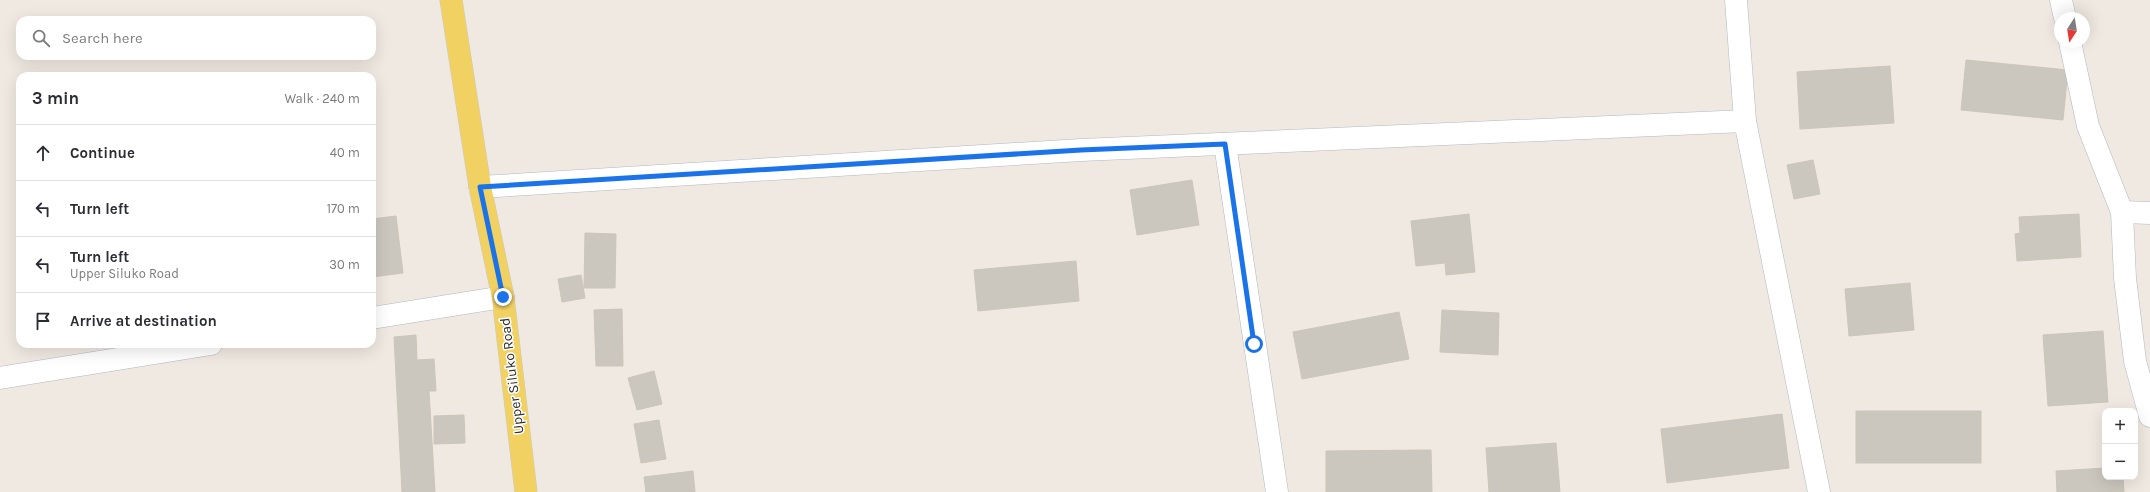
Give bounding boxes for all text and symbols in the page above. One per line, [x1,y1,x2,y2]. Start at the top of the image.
north arrow [2054,12,2090,48]
search box [16,16,376,60]
icon: search [30,27,52,49]
text: Search here [62,29,143,47]
text: 3 min [32,88,79,108]
text: Walk · 240 m [284,91,360,106]
icon: ahead [32,142,54,164]
text: Continue [70,144,135,162]
text: 40 m [330,145,360,160]
icon: left [32,198,54,220]
text: Turn left [70,200,129,218]
text: 170 m [327,201,360,216]
text: Turn left [70,248,129,266]
icon: left [32,254,54,276]
text: 30 m [329,257,360,272]
text: Upper Siluko Road [70,266,179,281]
route end [494,288,512,306]
icon: arrive [32,310,54,332]
text: Arrive at destination [70,312,217,330]
street label: Upper Siluko Road [496,317,528,435]
route start [1245,335,1263,353]
map controls [2102,408,2138,480]
button: + [2102,408,2138,444]
button: − [2102,444,2138,480]

